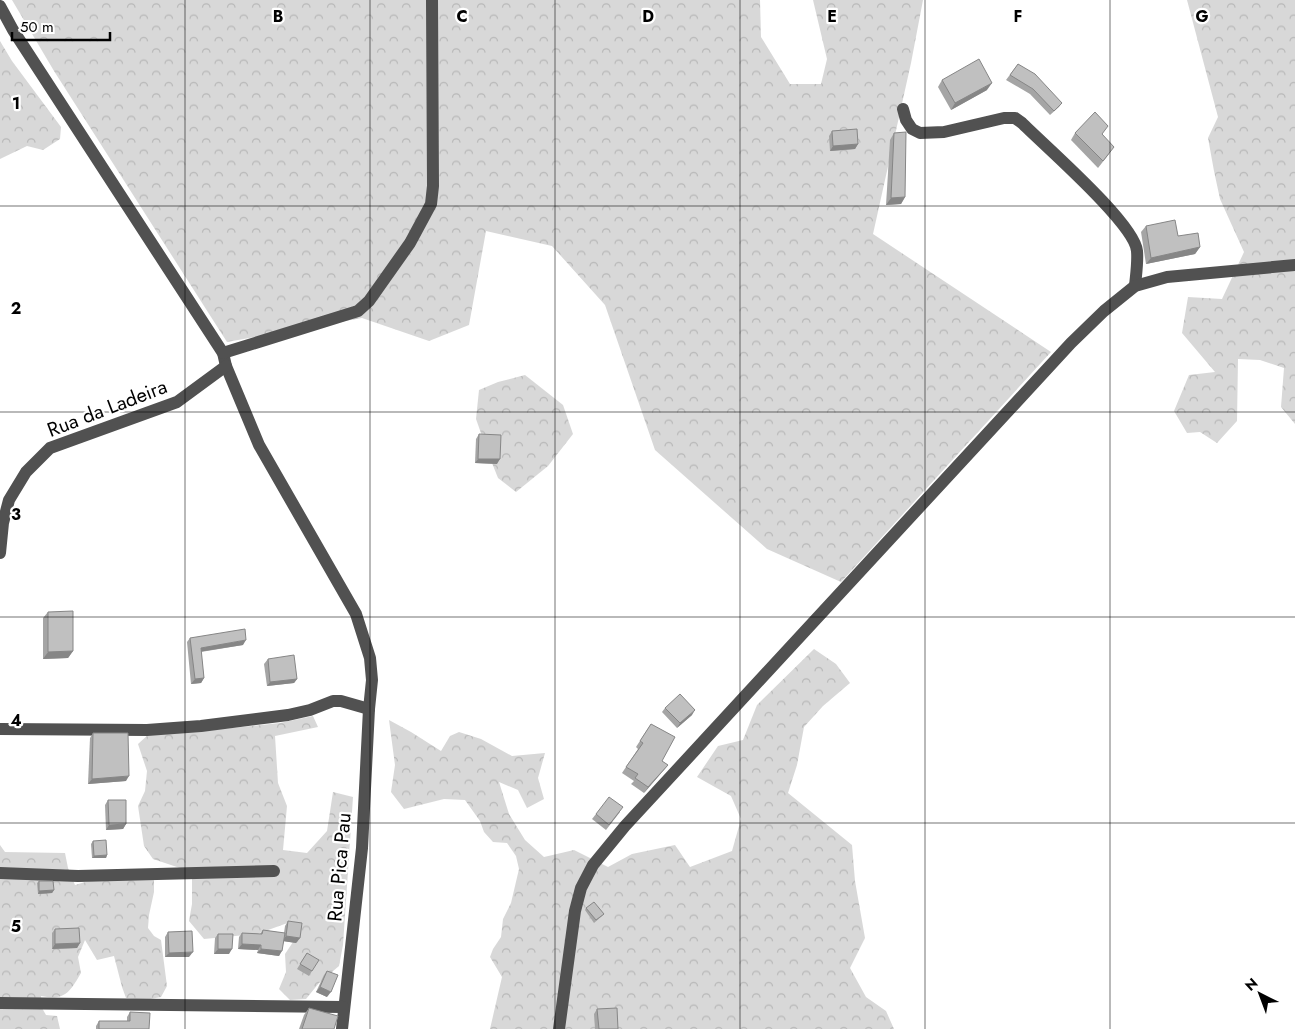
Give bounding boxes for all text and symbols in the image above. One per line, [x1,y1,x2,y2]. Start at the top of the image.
text: B [273,5,283,28]
text: C [456,5,468,28]
text: D [642,5,654,28]
text: E [827,5,837,28]
text: F [1014,5,1022,28]
text: G [1195,5,1209,28]
scale bar [12,10,110,42]
text: 50 m [20,16,54,38]
text: 1 [12,92,20,115]
text: 2 [11,297,21,320]
street label: Rua da Ladeira [43,372,171,445]
text: 3 [11,503,21,526]
text: 4 [10,709,22,732]
street label: Rua Pica Pau [320,811,359,923]
text: 5 [11,915,21,938]
north arrow [1235,969,1285,1019]
text: N [1240,973,1262,995]

